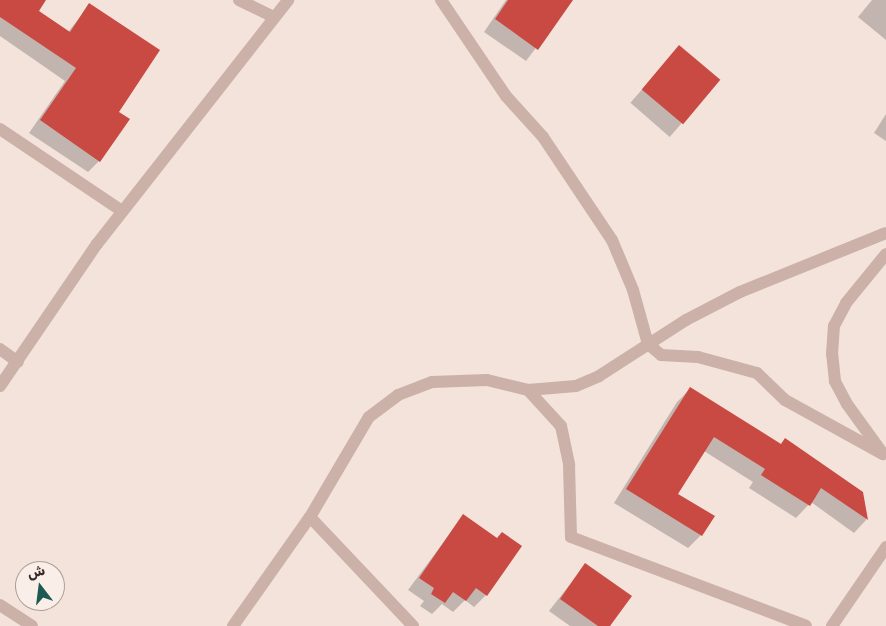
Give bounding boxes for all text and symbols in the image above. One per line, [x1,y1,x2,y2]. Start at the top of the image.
north arrow [15,561,65,611]
text: ش [25,561,47,583]

